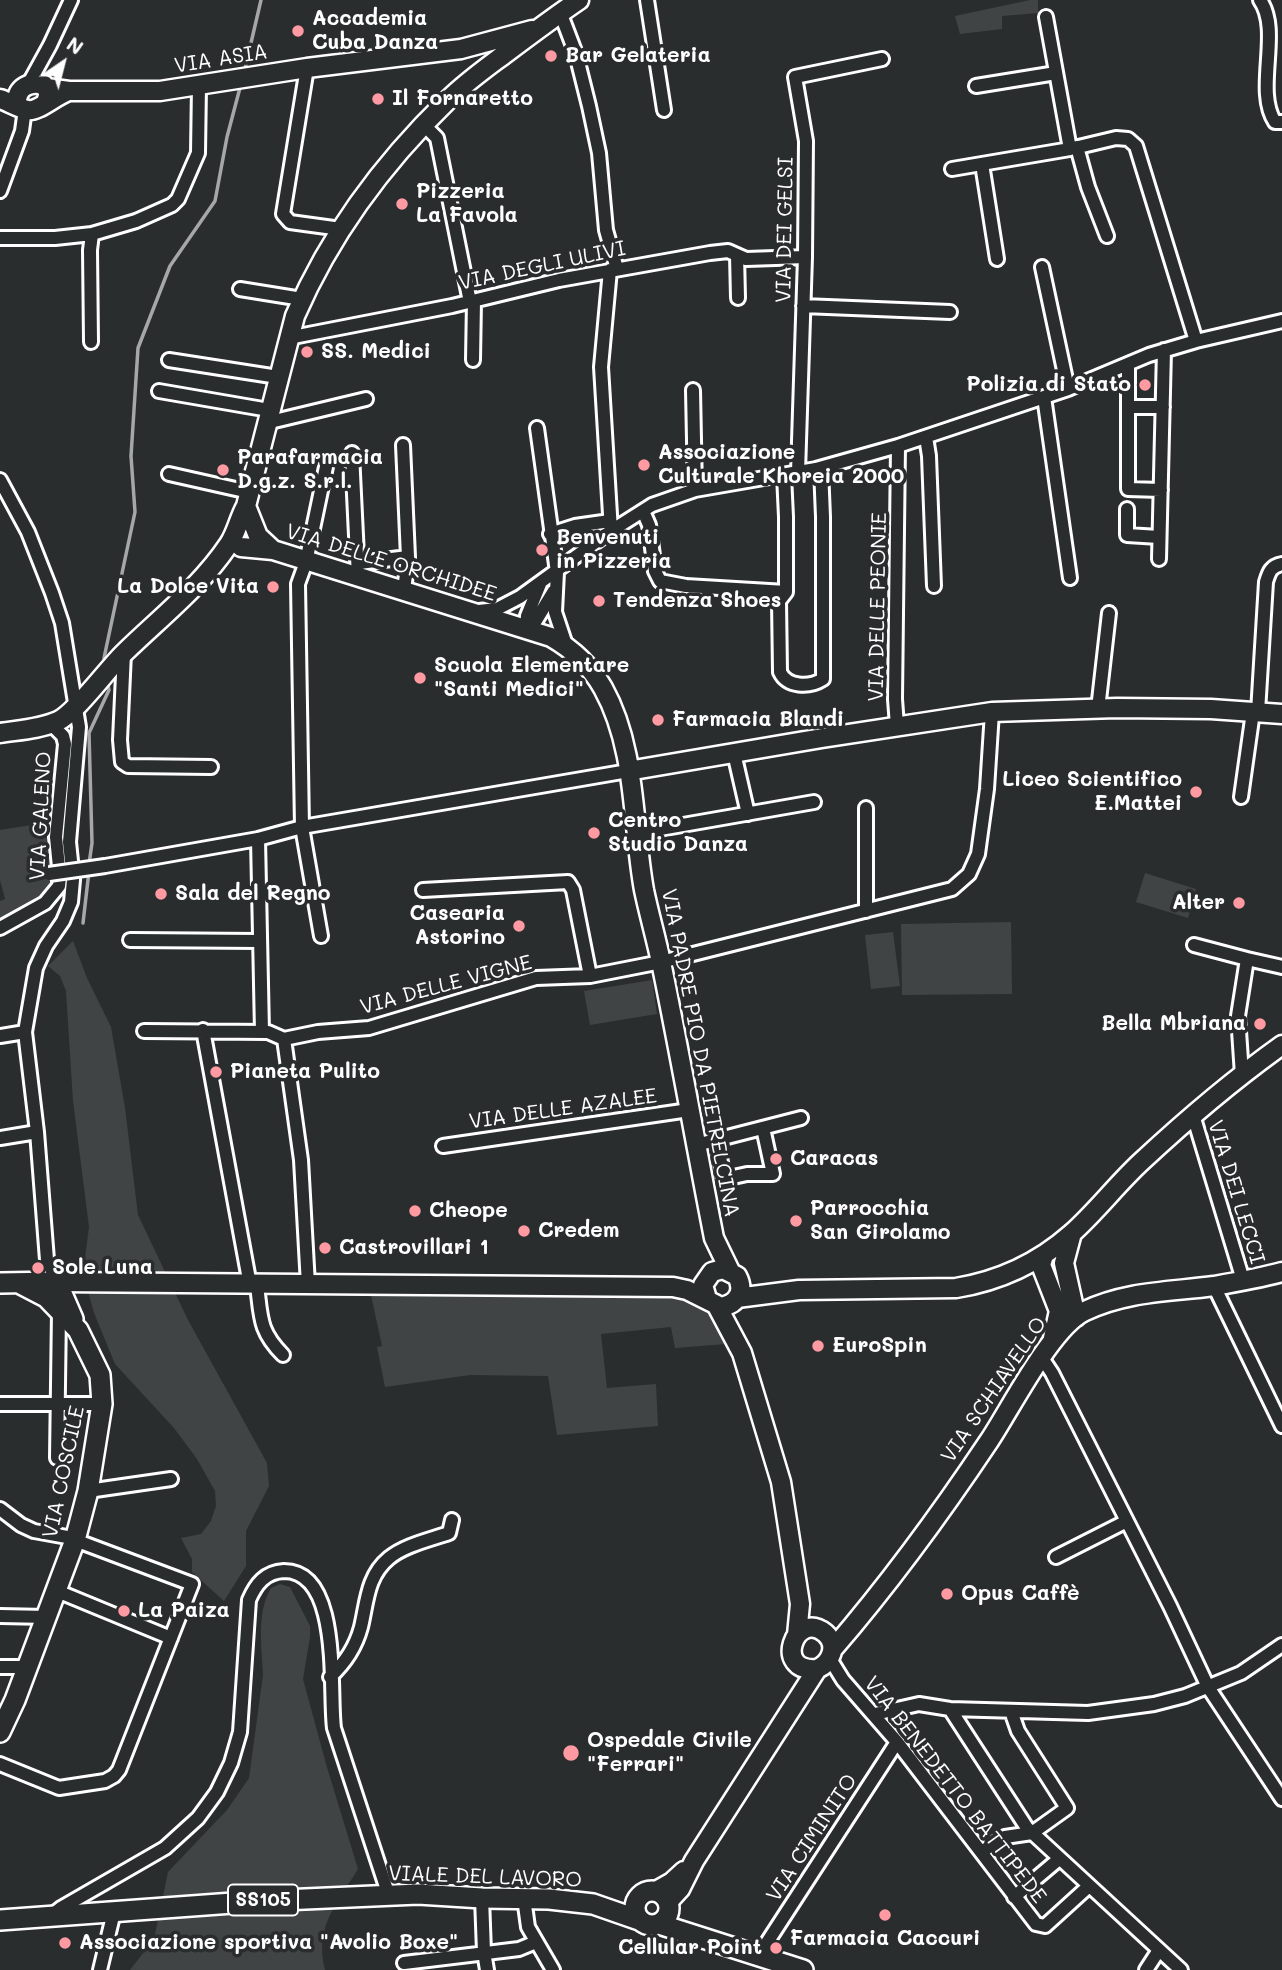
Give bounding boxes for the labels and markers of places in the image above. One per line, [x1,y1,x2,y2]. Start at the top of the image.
place label: Accademia Cuba Danza [312,6,438,56]
marker: Accademia Cuba Danza [290,23,306,39]
place label: Bar Gelateria [565,43,711,69]
marker: Bar Gelateria [543,48,559,64]
place label: Il Fornaretto [392,86,533,112]
marker: Il Fornaretto [370,91,386,107]
place label: Pizzeria La Favola [416,179,518,229]
marker: Pizzeria La Favola [394,196,410,212]
place label: SS. Medici [321,339,431,365]
marker: SS. Medici [299,344,315,360]
place label: Polizia di Stato [966,372,1131,398]
marker: Polizia di Stato [1137,377,1153,393]
place label: Associazione Culturale Khoreia 2000 [658,440,904,490]
place label: Parafarmacia D.g.z. S.r.l. [237,445,383,495]
marker: Associazione Culturale Khoreia 2000 [636,457,652,473]
marker: Parafarmacia D.g.z. S.r.l. [215,462,231,478]
place label: Benvenuti in Pizzeria [556,525,671,575]
marker: Benvenuti in Pizzeria [534,542,550,558]
place label: La Dolce Vita [117,574,259,600]
marker: La Dolce Vita [265,579,281,595]
place label: Tendenza Shoes [613,588,781,614]
marker: Tendenza Shoes [591,593,607,609]
place label: Scuola Elementare "Santi Medici" [434,653,629,703]
marker: Scuola Elementare "Santi Medici" [412,670,428,686]
place label: Farmacia Blandi [672,707,844,733]
marker: Farmacia Blandi [650,712,666,728]
place label: Liceo Scientifico E.Mattei [1002,767,1182,817]
marker: Liceo Scientifico E.Mattei [1188,784,1204,800]
place label: Centro Studio Danza [608,808,748,858]
marker: Centro Studio Danza [586,825,602,841]
place label: Sala del Regno [175,881,331,907]
marker: Sala del Regno [153,886,169,902]
place label: Alter [1172,890,1225,916]
marker: Alter [1231,895,1247,911]
place label: Casearia Astorino [410,901,505,951]
marker: Casearia Astorino [511,918,527,934]
place label: Bella Mbriana [1101,1011,1246,1037]
marker: Bella Mbriana [1252,1016,1268,1032]
place label: Pianeta Pulito [230,1059,380,1085]
marker: Pianeta Pulito [208,1064,224,1080]
place label: Caracas [790,1146,878,1172]
marker: Caracas [768,1151,784,1167]
place label: Parrocchia San Girolamo [810,1196,951,1246]
place label: Cheope [429,1198,508,1224]
marker: Cheope [407,1203,423,1219]
marker: Parrocchia San Girolamo [788,1213,804,1229]
place label: Credem [538,1218,620,1244]
marker: Credem [516,1223,532,1239]
place label: Castrovillari 1 [339,1235,489,1261]
marker: Castrovillari 1 [317,1240,333,1256]
place label: Sole Luna [52,1255,153,1281]
marker: Sole Luna [30,1260,46,1276]
place label: EuroSpin [832,1333,927,1359]
marker: EuroSpin [810,1338,826,1354]
place label: Opus Caffè [961,1581,1080,1607]
marker: Opus Caffè [939,1586,955,1602]
place label: La Paiza [138,1598,230,1624]
marker: La Paiza [116,1603,132,1619]
place label: Ospedale Civile "Ferrari" [587,1728,752,1778]
marker: Ospedale Civile "Ferrari" [561,1743,581,1763]
marker: Farmacia Caccuri [877,1907,893,1923]
place label: Farmacia Caccuri [790,1926,980,1952]
place label: Associazione sportiva "Avolio Boxe" [79,1930,458,1956]
marker: Associazione sportiva "Avolio Boxe" [57,1935,73,1951]
place label: Cellular Point [618,1935,762,1961]
marker: Cellular Point [768,1940,784,1956]

